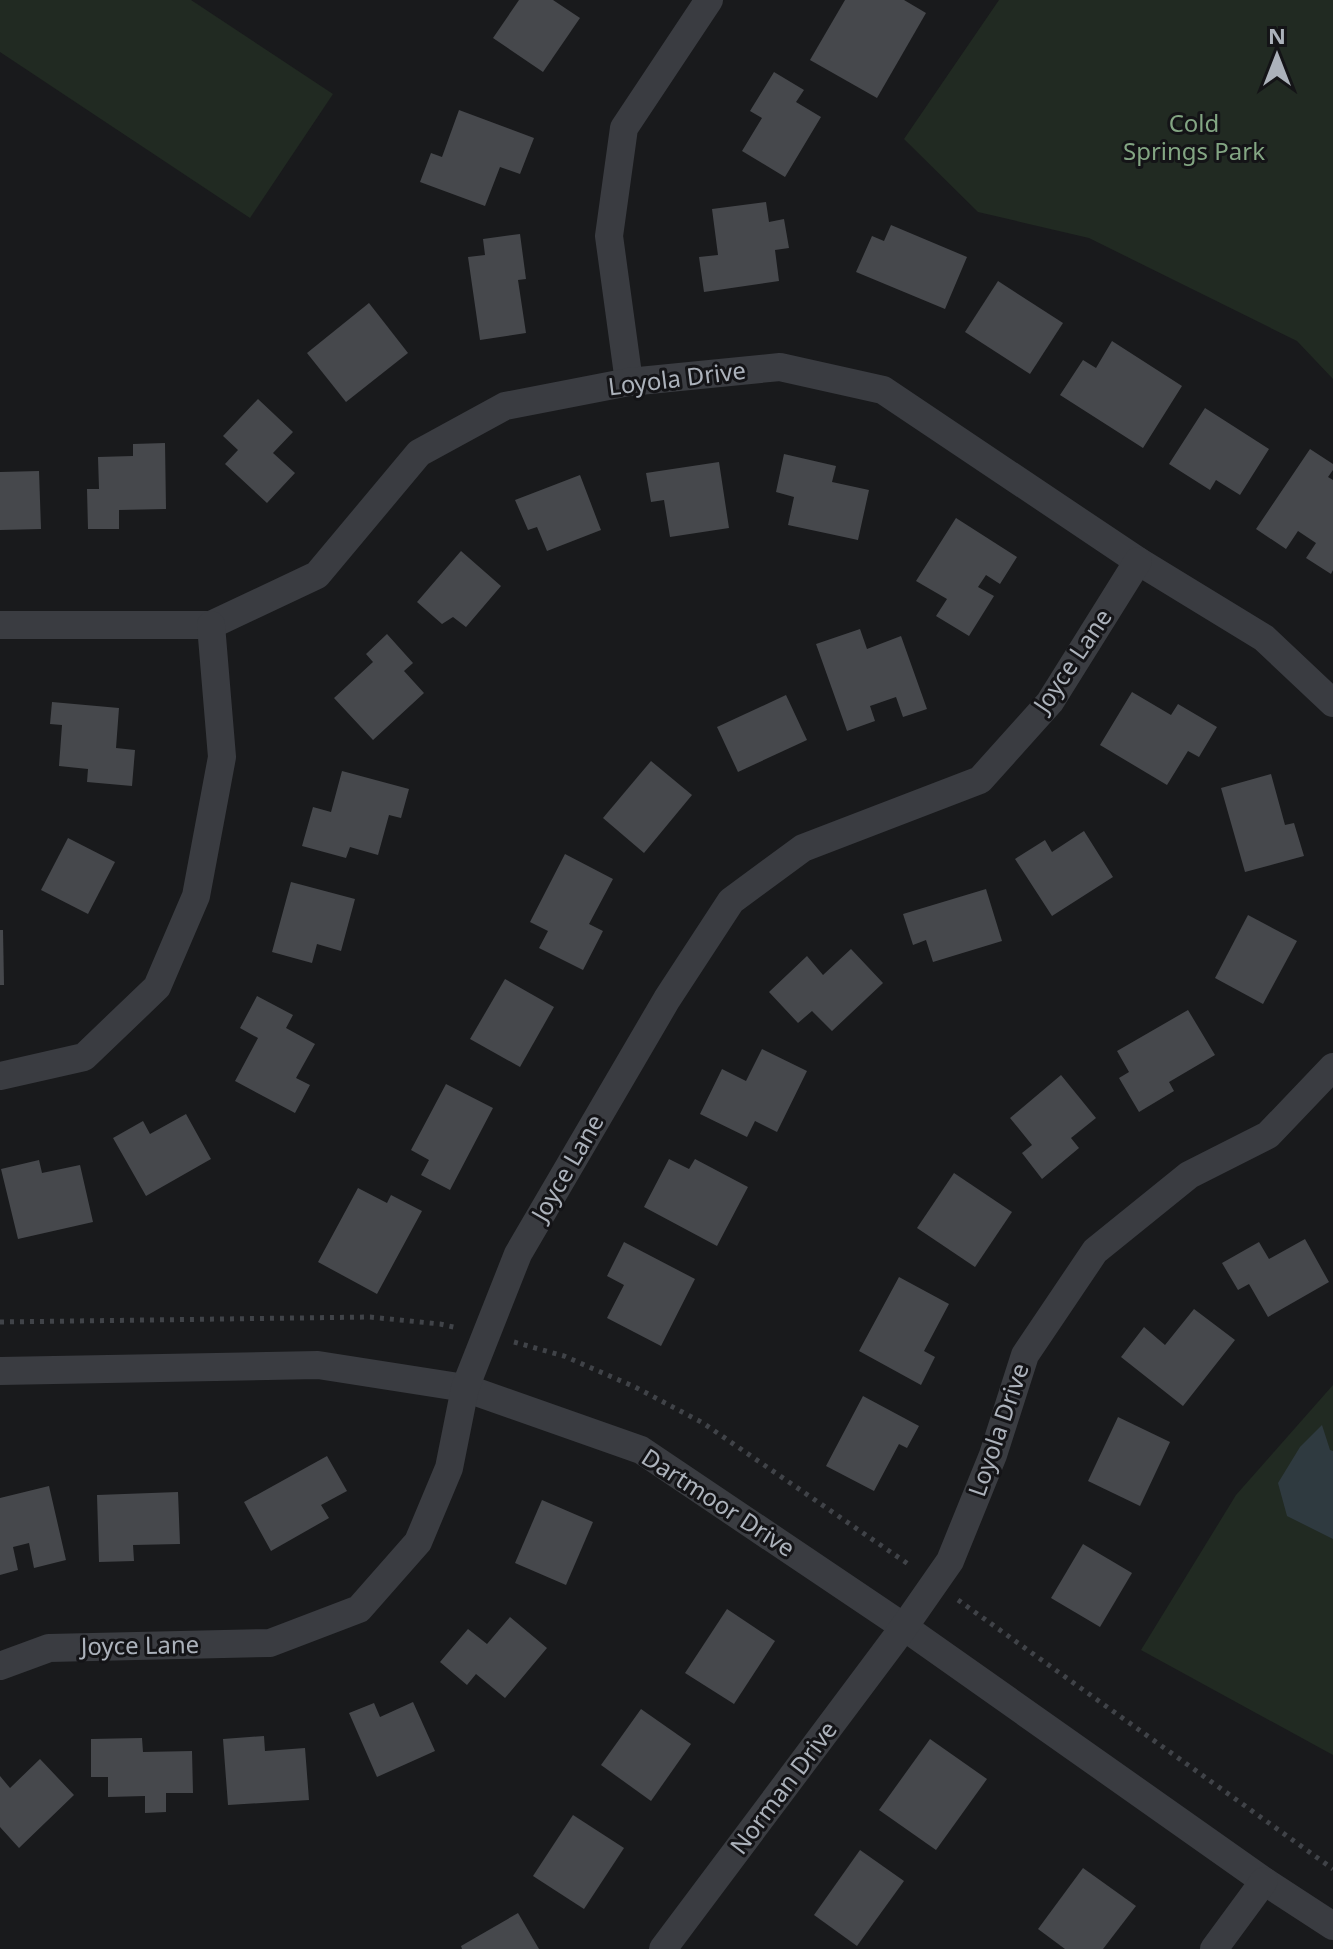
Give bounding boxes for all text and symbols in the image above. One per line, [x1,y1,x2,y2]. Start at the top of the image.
north arrow [1237,16,1317,96]
text: N [1268,20,1286,50]
park label: Cold Springs Park [1123,106,1265,167]
street label: Loyola Drive [606,353,748,402]
street label: Joyce Lane [1024,602,1119,720]
street label: Joyce Lane [522,1108,611,1229]
street label: Loyola Drive [959,1359,1036,1500]
street label: Dartmoor Drive [636,1440,802,1564]
street label: Joyce Lane [78,1627,200,1662]
street label: Norman Drive [722,1714,844,1861]

